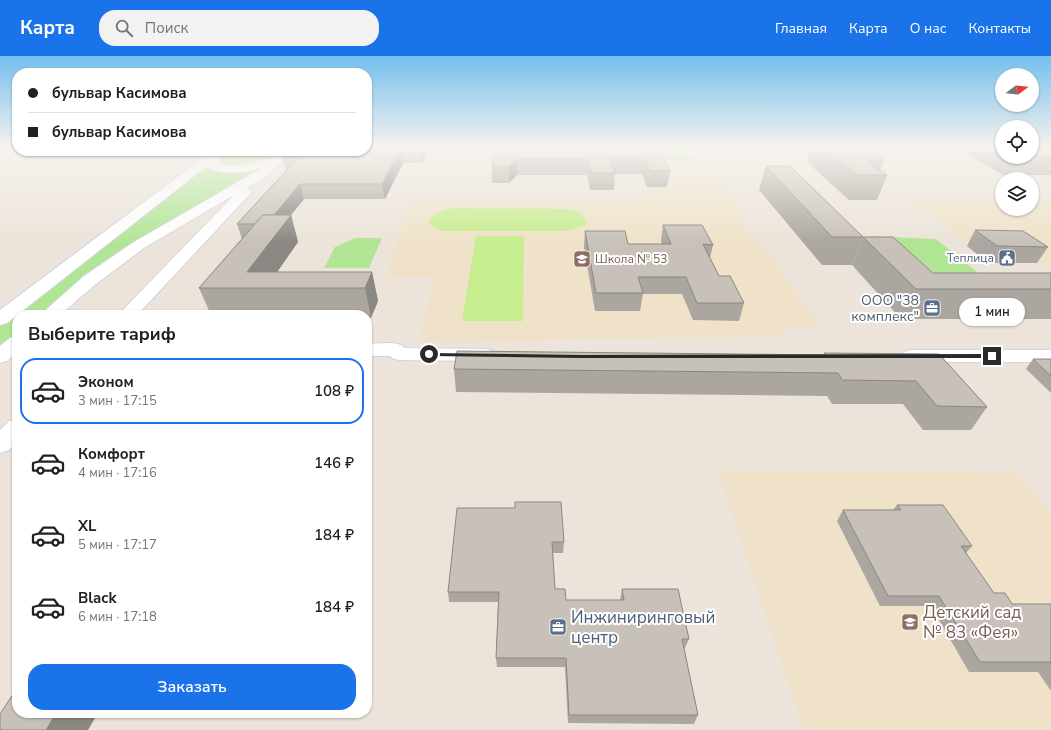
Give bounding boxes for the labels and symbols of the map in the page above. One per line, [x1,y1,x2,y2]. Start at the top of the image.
north arrow [995,68,1039,112]
public building icon: Теплица [997,248,1017,268]
school or university icon: Школа № 53 [572,249,592,269]
place label: Теплица [947,250,994,266]
place label: Школа № 53 [595,251,668,267]
place label: ООО "38 комплекс" [851,291,919,326]
office icon: ООО "38 комплекс" [922,298,942,318]
callout: 1 мин [959,298,1025,326]
route start [420,345,438,363]
route end [983,347,1001,365]
place label: Детский сад № 83 «Фея» [923,601,1021,644]
place label: Инжиниринговый центр [571,606,715,649]
school or university icon: Детский сад № 83 «Фея» [900,612,920,632]
office icon: Инжиниринговый центр [548,617,568,637]

